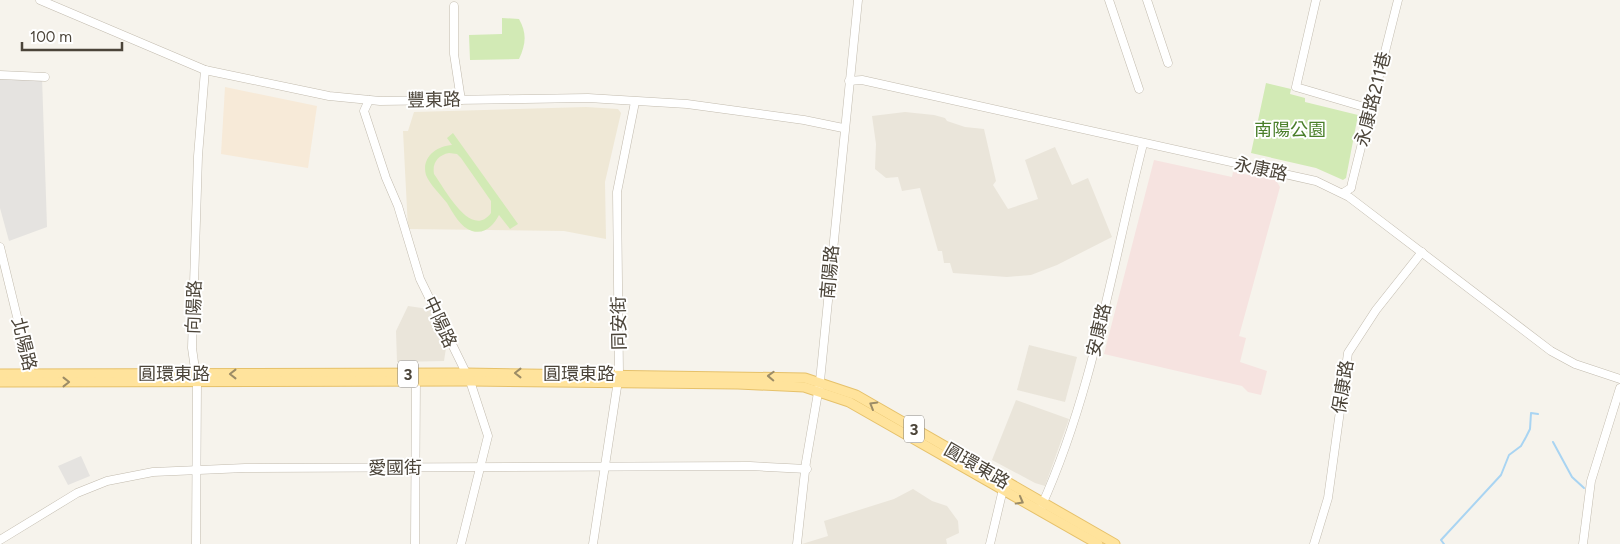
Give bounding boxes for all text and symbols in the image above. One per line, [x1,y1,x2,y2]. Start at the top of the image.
scale bar [22,20,122,52]
text: 100 m [30,28,72,46]
street label: 永康路211巷 [1351,49,1395,149]
street label: 豐東路 [407,89,461,111]
park label: 南陽公園 [1254,119,1326,141]
street label: 永康路 [1232,153,1290,185]
street label: 南陽路 [817,244,843,300]
street label: 向陽路 [182,280,206,334]
street label: 中陽路 [419,293,461,351]
street label: 同安街 [608,296,630,350]
street label: 安康路 [1082,301,1116,359]
street label: 北陽路 [7,315,41,373]
street label: 保康路 [1328,359,1358,415]
road number: 3 [398,360,418,388]
street label: 圓環東路 [138,363,210,385]
street label: 圓環東路 [543,363,615,385]
one-way arrow [514,368,522,378]
one-way arrow [229,369,236,379]
one-way arrow [767,371,775,382]
one-way arrow [62,377,70,387]
one-way arrow [869,401,878,411]
road number: 3 [904,416,924,442]
street label: 圓環東路 [940,438,1014,494]
street label: 愛國街 [368,457,422,479]
one-way arrow [1015,494,1024,504]

